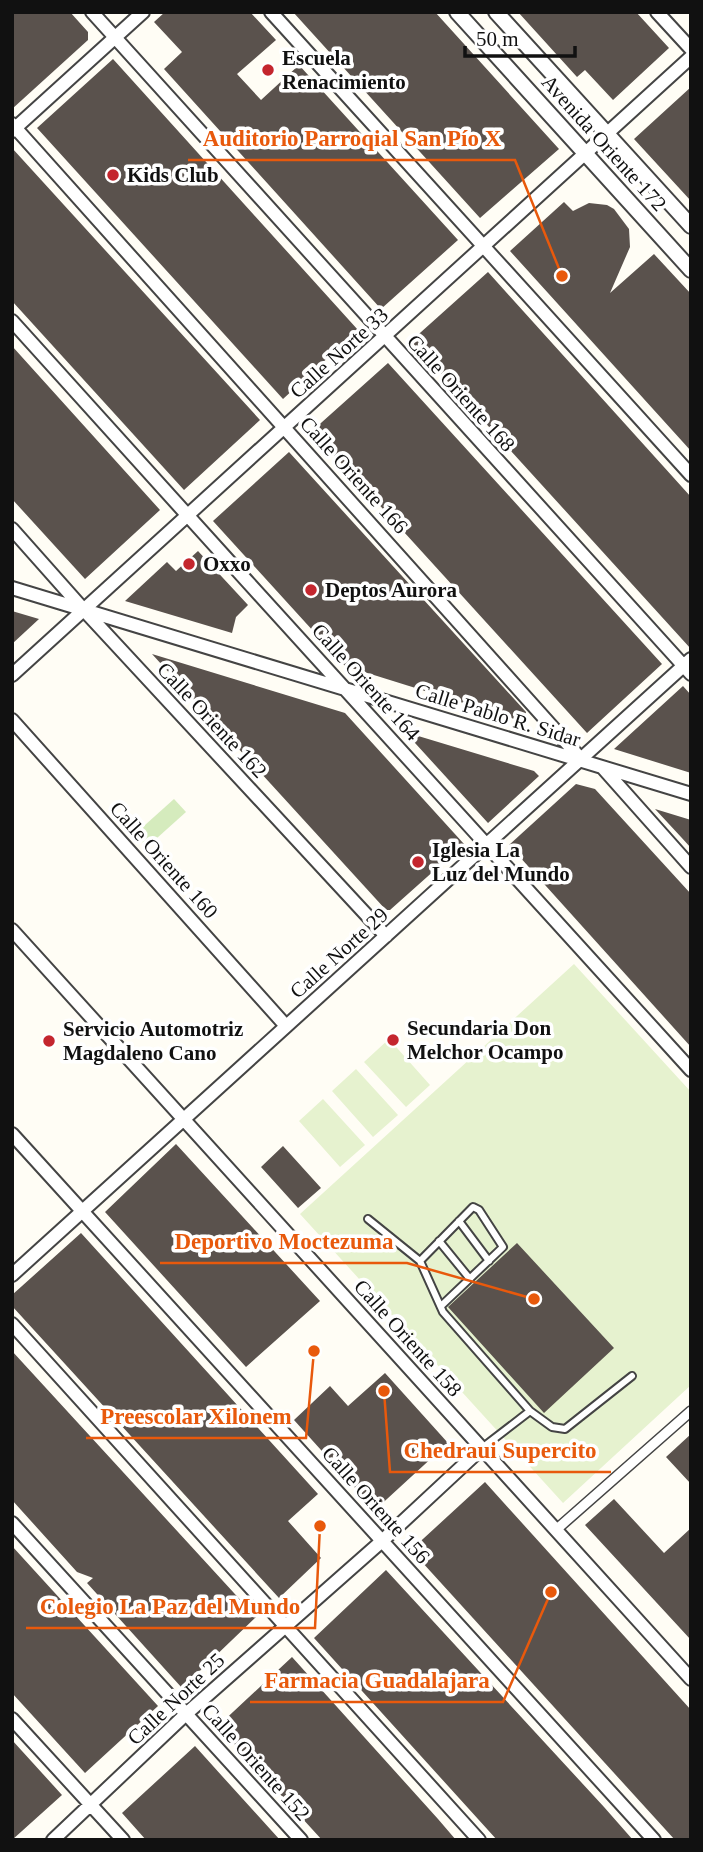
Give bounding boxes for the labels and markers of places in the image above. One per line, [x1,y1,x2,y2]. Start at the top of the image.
place label: Escuela Renacimiento [282,46,406,94]
marker: Escuela Renacimiento [260,62,276,78]
callout: Auditorio Parroqial San Pío X [188,116,515,160]
place label: Kids Club [127,163,219,187]
marker: Kids Club [105,167,121,183]
place label: Oxxo [203,552,251,576]
marker: Oxxo [181,556,197,572]
place label: Deptos Aurora [325,578,458,602]
marker: Deptos Aurora [303,582,319,598]
place label: Iglesia La Luz del Mundo [432,838,570,886]
marker: Iglesia La Luz del Mundo [410,854,426,870]
place label: Secundaria Don Melchor Ocampo [407,1016,564,1064]
place label: Servicio Automotriz Magdaleno Cano [63,1017,243,1065]
marker: Secundaria Don Melchor Ocampo [385,1032,401,1048]
marker: Servicio Automotriz Magdaleno Cano [41,1033,57,1049]
callout: Deportivo Moctezuma [160,1219,407,1263]
callout: Preescolar Xilonem [86,1394,306,1438]
callout: Chedraui Supercito [390,1428,611,1472]
callout: Colegio La Paz del Mundo [26,1584,315,1628]
callout: Farmacia Guadalajara [250,1658,503,1702]

